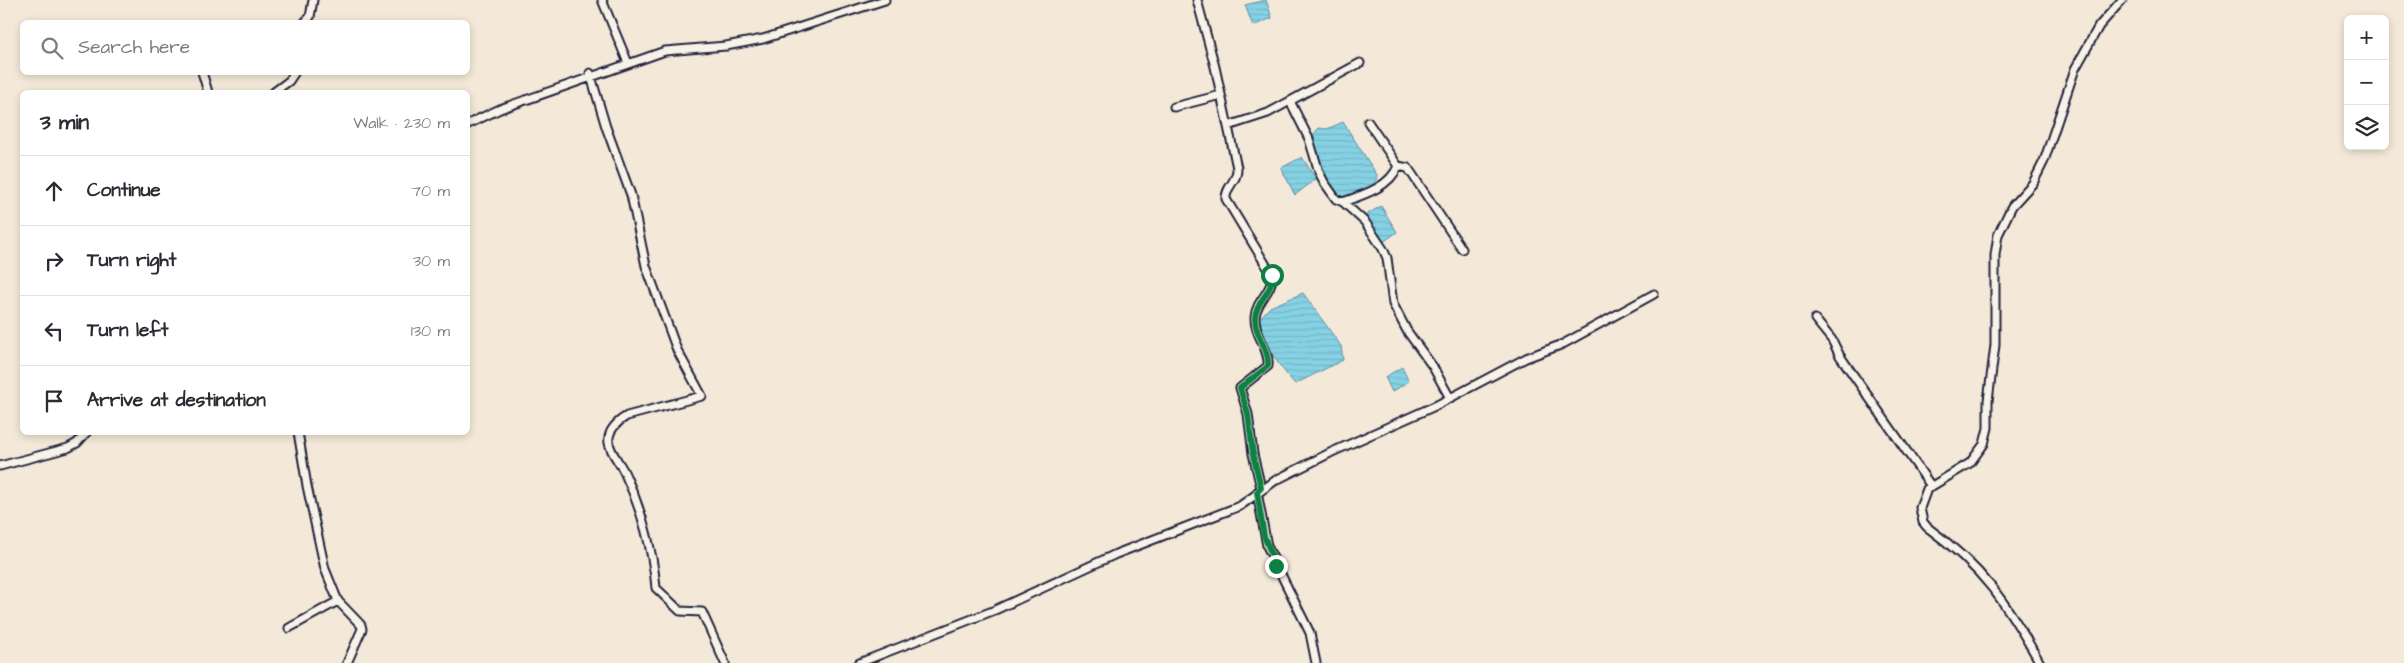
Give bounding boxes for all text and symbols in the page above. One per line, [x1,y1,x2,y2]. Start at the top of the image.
map controls [2344,15,2389,150]
button: + [2344,15,2389,60]
search box [20,20,470,75]
icon: search [38,34,66,62]
text: Search here [78,34,190,61]
button: − [2344,60,2389,105]
button: layers [2344,105,2389,150]
text: 3 min [40,108,89,137]
text: Walk · 230 m [353,112,450,134]
icon: ahead [40,177,68,205]
text: Continue [87,177,161,204]
text: 70 m [411,180,450,202]
icon: right [40,247,68,275]
text: Turn right [87,247,176,274]
text: 30 m [413,250,450,272]
route start [1261,264,1284,287]
icon: left [40,317,68,345]
text: Turn left [87,317,168,344]
text: 130 m [411,320,450,342]
icon: arrive [40,387,68,415]
text: Arrive at destination [87,387,266,414]
route end [1265,555,1288,578]

